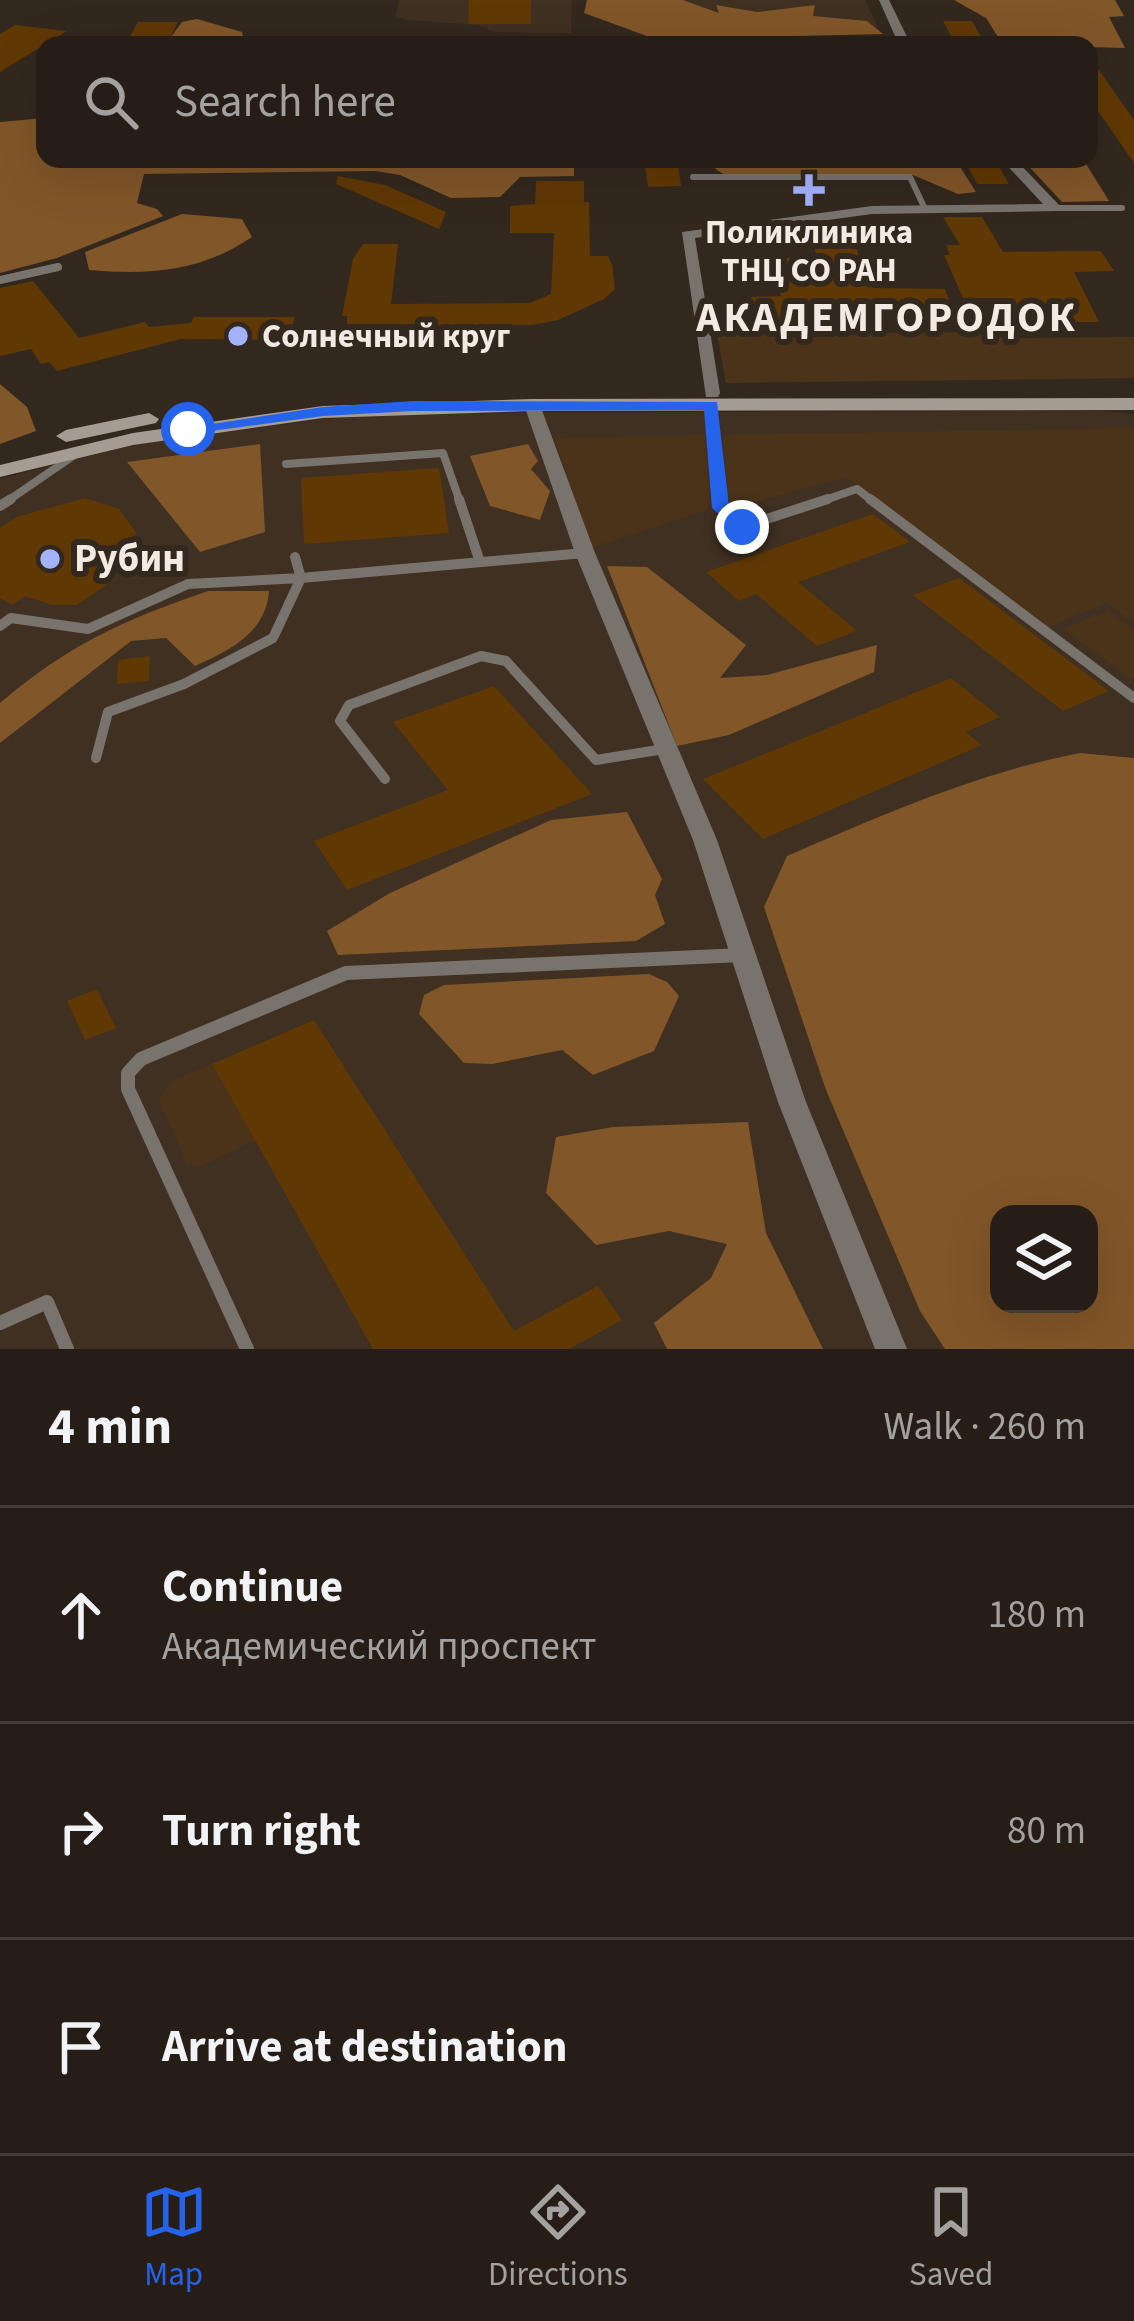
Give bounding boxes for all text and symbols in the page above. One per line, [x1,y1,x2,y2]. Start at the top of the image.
search box [36,36,1098,168]
icon: search [78,69,144,135]
text: Search here [174,70,396,134]
marker: Поликлиника ТНЦ СО РАН [793,174,825,206]
place label: Поликлиника ТНЦ СО РАН [705,209,913,294]
district label: АКАДЕМГОРОДОК [695,288,1078,348]
place label: Солнечный круг [262,313,510,360]
marker: Солнечный круг [225,323,251,349]
route start [161,402,215,456]
route end [715,500,769,554]
place label: Рубин [74,531,185,587]
marker: Рубин [37,546,63,572]
map controls [990,1205,1098,1313]
button: layers [990,1205,1098,1313]
text: 4 min [48,1391,172,1463]
text: Walk · 260 m [883,1399,1086,1455]
text: Continue [162,1555,343,1619]
icon: ahead [48,1582,114,1648]
text: 180 m [988,1587,1086,1643]
text: Академический проспект [162,1619,597,1675]
icon: right [48,1798,114,1864]
text: Turn right [162,1799,361,1863]
text: 80 m [1007,1803,1086,1859]
icon: arrive [48,2014,114,2080]
text: Arrive at destination [162,2015,567,2079]
tab: Map [141,2179,207,2298]
tab: Directions [488,2179,628,2298]
tab: Saved [909,2179,993,2298]

